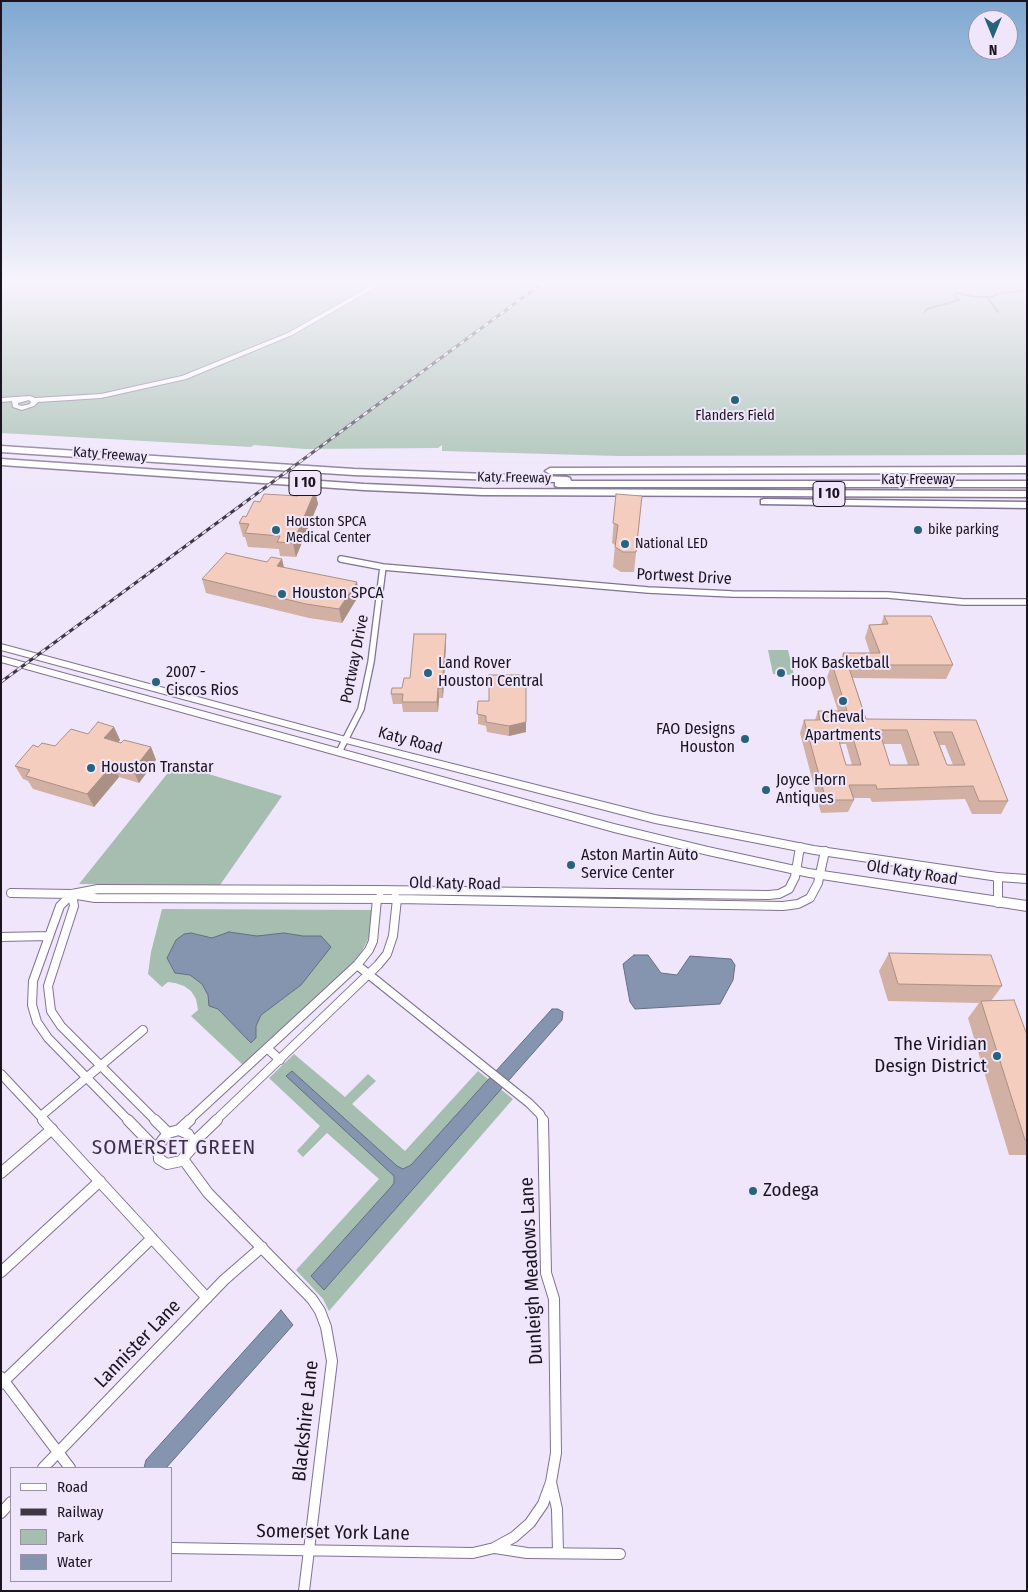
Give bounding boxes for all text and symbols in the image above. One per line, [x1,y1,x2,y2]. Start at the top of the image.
north arrow [968,10,1018,60]
text: N [989,41,997,58]
marker: Flanders Field [729,394,741,406]
place label: Flanders Field [695,408,775,424]
street label: Katy Freeway [72,444,148,466]
street label: Katy Freeway [477,469,551,487]
road number: I 10 [289,470,321,496]
street label: Katy Freeway [881,472,955,488]
road number: I 10 [813,482,845,506]
place label: Houston SPCA Medical Center [286,514,371,546]
place label: bike parking [928,522,999,538]
marker: Houston SPCA Medical Center [270,524,282,536]
marker: bike parking [912,524,924,536]
place label: National LED [635,536,708,552]
marker: National LED [619,538,631,550]
street label: Portwest Drive [636,565,732,589]
place label: Houston SPCA [292,584,384,604]
marker: Houston SPCA [276,588,288,600]
street label: Portway Drive [337,613,373,705]
place label: Land Rover Houston Central [438,654,543,692]
place label: HoK Basketball Hoop [791,654,890,692]
place label: 2007 - Ciscos Rios [166,663,239,701]
marker: Land Rover Houston Central [422,667,434,679]
marker: HoK Basketball Hoop [775,667,787,679]
marker: 2007 - Ciscos Rios [150,676,162,688]
marker: Cheval Apartments [837,695,849,707]
place label: Cheval Apartments [805,708,881,746]
place label: FAO Designs Houston [656,720,735,758]
street label: Katy Road [376,723,444,759]
marker: FAO Designs Houston [739,733,751,745]
place label: Houston Transtar [101,758,214,778]
marker: Houston Transtar [85,762,97,774]
place label: Joyce Horn Antiques [776,771,846,809]
marker: Joyce Horn Antiques [760,784,772,796]
place label: Aston Martin Auto Service Center [581,846,698,884]
street label: Old Katy Road [865,856,959,890]
marker: Aston Martin Auto Service Center [565,859,577,871]
street label: Old Katy Road [409,874,501,894]
place label: The Viridian Design District [874,1034,987,1078]
marker: The Viridian Design District [991,1050,1003,1062]
district label: SOMERSET GREEN [90,1135,258,1161]
street label: Dunleigh Meadows Lane [516,1177,548,1365]
place label: Zodega [763,1180,819,1202]
marker: Zodega [747,1185,759,1197]
street label: Lannister Lane [90,1295,186,1393]
street label: Blackshire Lane [288,1359,324,1483]
legend [10,1467,172,1582]
text: Road [57,1478,88,1496]
text: Railway [57,1503,104,1521]
street label: Somerset York Lane [256,1520,410,1546]
text: Park [57,1528,84,1546]
text: Water [57,1553,92,1571]

